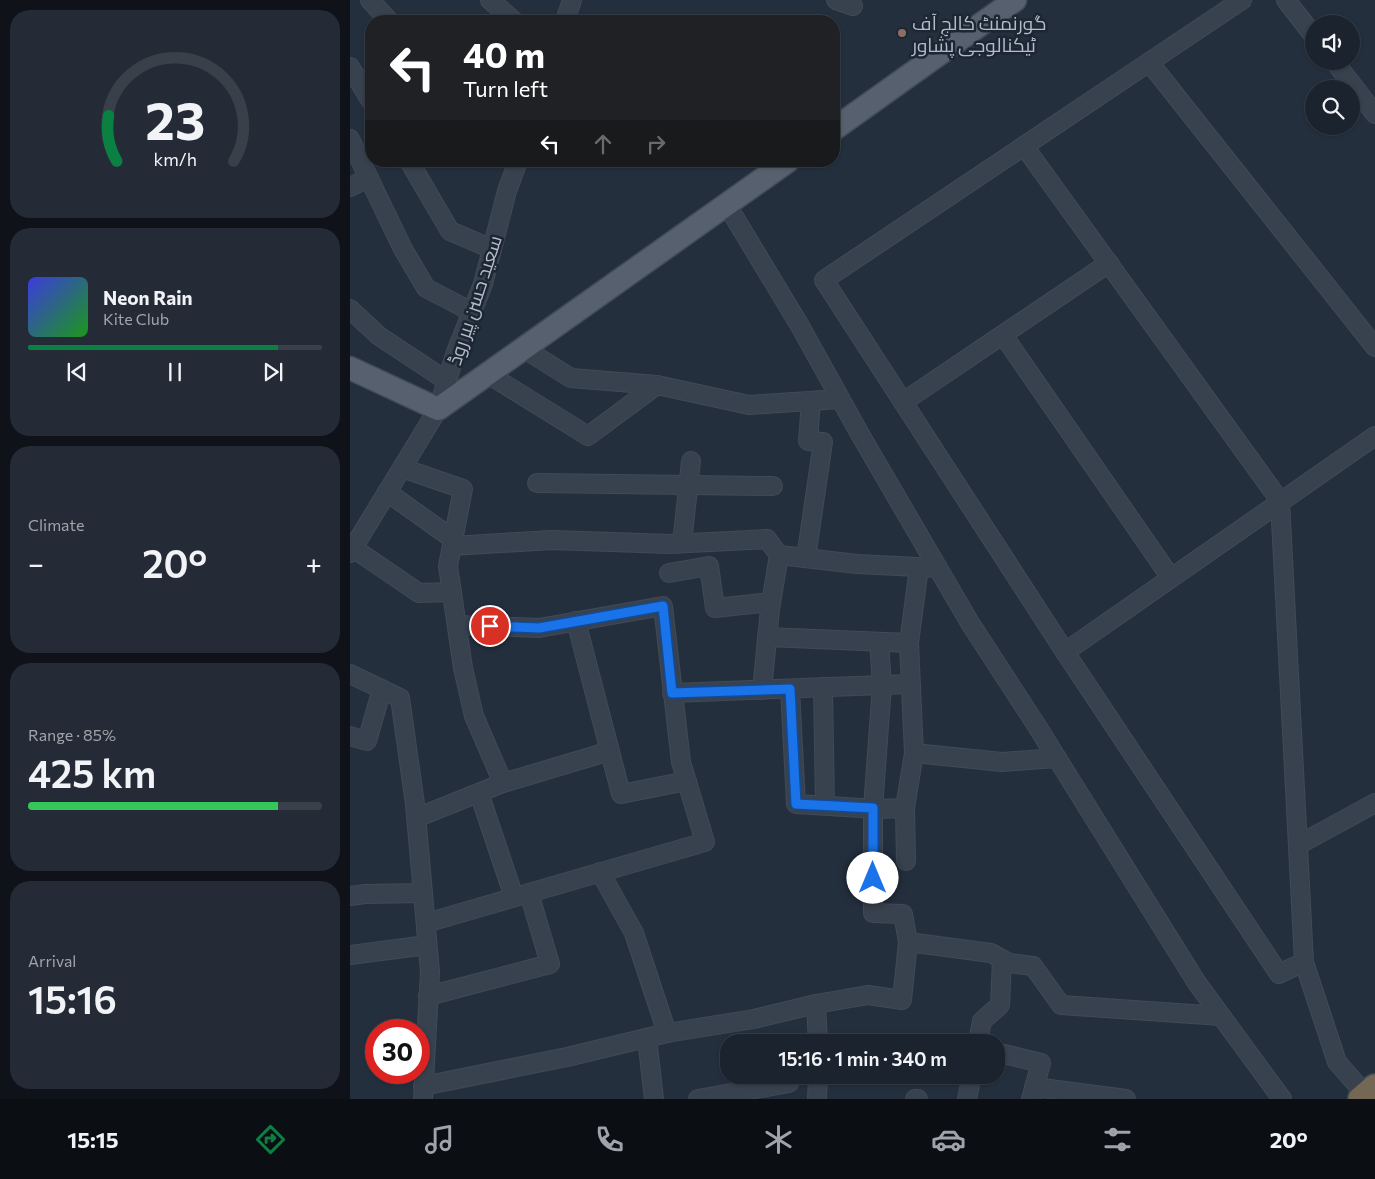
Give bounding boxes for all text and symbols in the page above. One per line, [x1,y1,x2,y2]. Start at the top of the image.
place label: گورنمنٹ کالج آف ٹیکنالوجی پشاور [911,11,1046,58]
map controls [1305,15,1360,135]
button: sound [1305,15,1360,70]
marker: گورنمنٹ کالج آف ٹیکنالوجی پشاور [896,27,908,39]
text: 40 m [463,32,545,75]
icon: left [380,35,445,100]
text: Turn left [463,75,548,102]
button: search [1305,80,1360,135]
text: 23 [145,87,205,151]
icon: left [536,130,564,158]
icon: ahead [589,130,617,158]
icon: right [642,130,670,158]
text: km/h [153,148,197,170]
street label: سعید حسن پیر روڈ [442,232,508,368]
text: Neon Rain [103,286,193,309]
text: Kite Club [103,309,169,328]
icon: previous [63,358,91,386]
icon: pause [161,358,189,386]
icon: next [259,358,287,386]
text: Climate [28,515,84,534]
text: 20° [142,539,207,586]
text: − [28,546,44,580]
text: + [306,546,322,580]
pin [469,605,511,647]
icon: arrive [476,612,504,640]
text: Range · 85% [28,725,116,744]
text: 425 km [28,749,156,796]
position arrow [846,851,898,903]
text: Arrival [28,951,76,970]
text: 15:16 [28,975,117,1022]
speed limit sign: 30 [365,1019,430,1084]
text: 15:16 · 1 min · 340 m [778,1047,947,1070]
icon: directions [253,1122,288,1157]
icon: music [422,1122,457,1157]
icon: phone [592,1122,627,1157]
icon: climate [761,1122,796,1157]
icon: car [931,1122,966,1157]
icon: filters [1100,1122,1135,1157]
text: 15:15 [67,1126,119,1153]
text: 20° [1270,1126,1308,1153]

